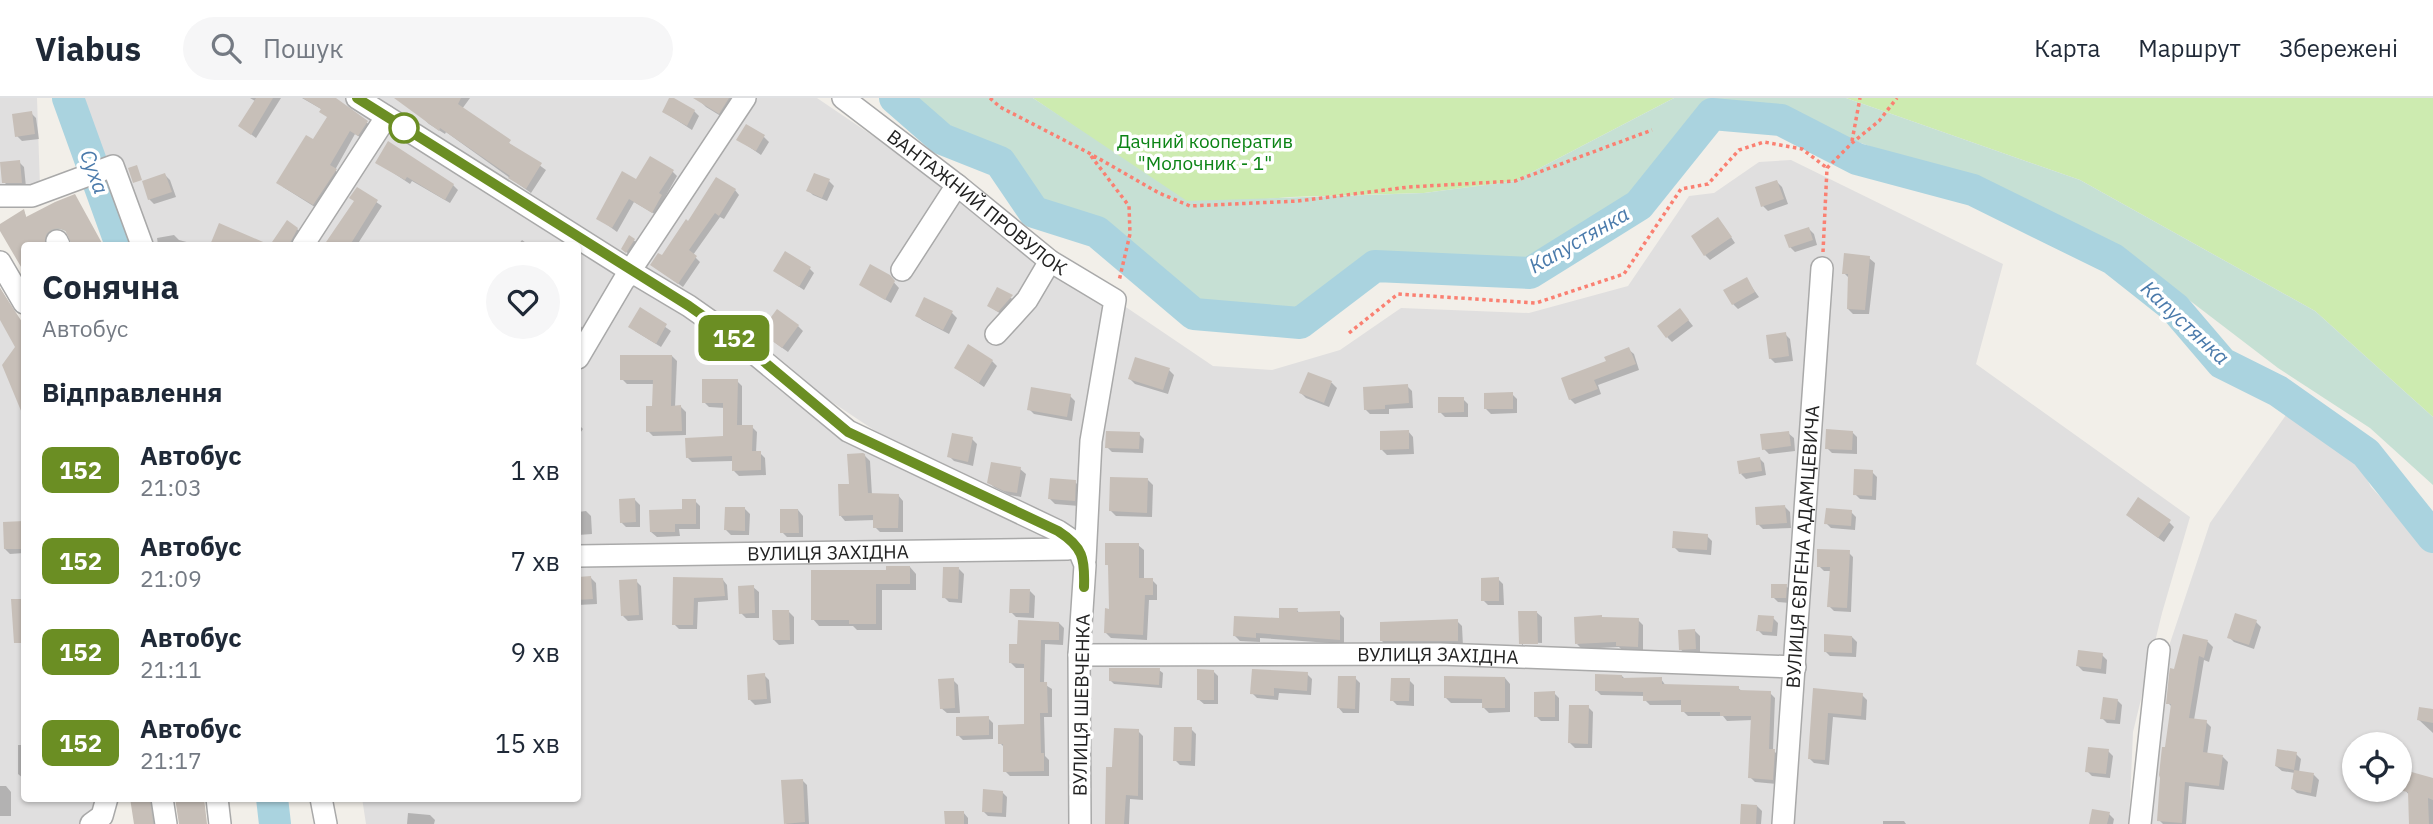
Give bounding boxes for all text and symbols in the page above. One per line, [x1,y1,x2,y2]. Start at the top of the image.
search box [183,17,673,80]
text: Viabus [35,27,141,70]
icon: search [207,29,245,67]
text: Пошук [263,31,344,65]
text: Карта [2034,32,2100,64]
text: Маршрут [2138,32,2241,64]
text: Збережені [2279,32,2398,64]
unlabelled marker [389,113,419,143]
street label: ВАНТАЖНИЙ ПРОВУЛОК [882,124,1071,280]
park label: Дачний кооператив "Молочник - 1" [1117,129,1293,175]
water label: Суха [74,146,116,198]
water label: Капустянка [1523,199,1634,279]
text: Сонячна [42,265,179,308]
button: heart [486,265,560,339]
water label: Капустянка [2135,274,2236,371]
text: Автобус [42,313,128,343]
line badge: 152 [694,315,774,361]
text: 152 [712,322,756,354]
text: Відправлення [42,375,223,409]
street label: ВУЛИЦЯ ЄВГЕНА АДАМЦЕВИЧА [1781,404,1824,689]
text: Автобус [140,438,242,472]
text: 1 хв [511,453,560,487]
text: 152 [59,454,102,486]
text: 21:03 [140,472,202,502]
text: Автобус [140,529,242,563]
street label: ВУЛИЦЯ ЗАХІДНА [747,539,909,566]
text: 7 хв [511,544,560,578]
text: 152 [59,545,102,577]
text: 21:09 [140,563,202,593]
street label: ВУЛИЦЯ ШЕВЧЕНКА [1067,614,1095,796]
text: Автобус [140,620,242,654]
text: 9 хв [511,635,560,669]
text: 152 [59,636,102,668]
street label: ВУЛИЦЯ ЗАХІДНА [1357,642,1519,669]
text: 21:11 [140,654,202,684]
text: Автобус [140,711,242,745]
text: 15 хв [495,726,560,760]
text: 152 [59,727,102,759]
map controls [2342,732,2412,802]
button: locate [2342,732,2412,802]
text: 21:17 [140,745,202,775]

